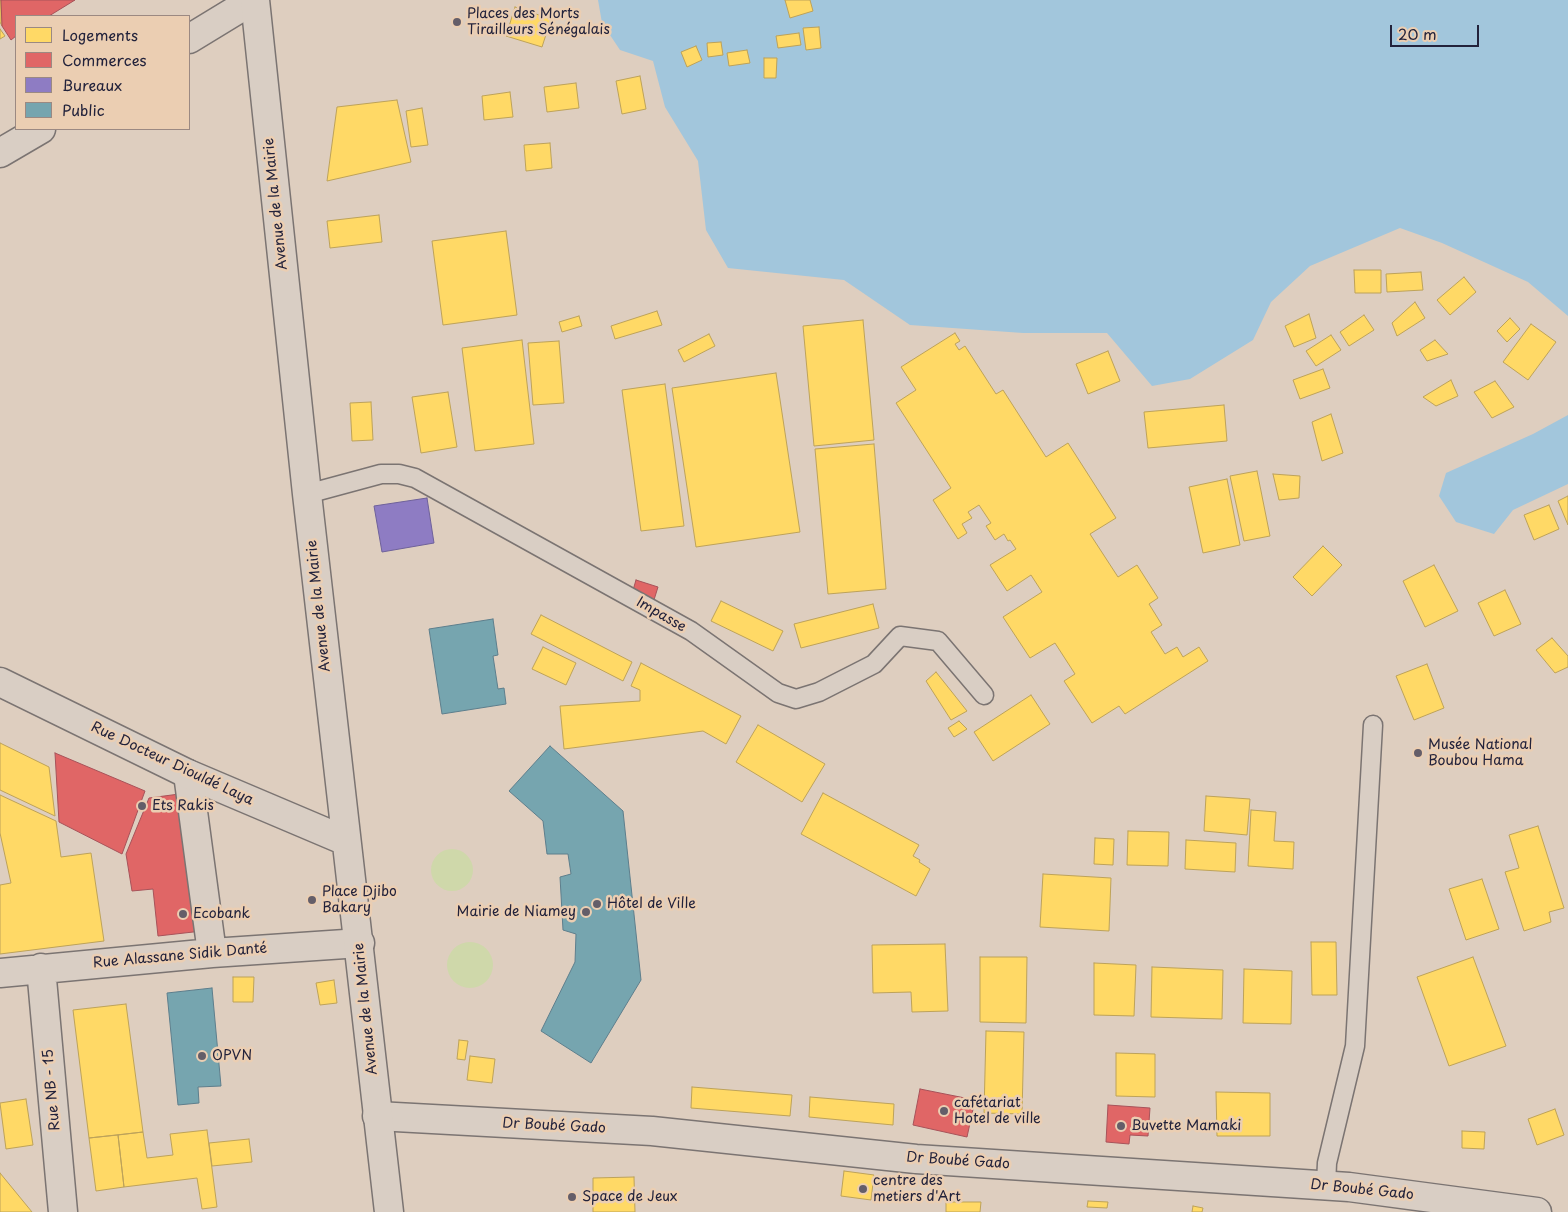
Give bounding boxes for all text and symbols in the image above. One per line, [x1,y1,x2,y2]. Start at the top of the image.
place label: Places des Morts Tirailleurs Sénégalais [467,6,610,38]
legend [15,15,190,130]
scale bar [1393,15,1482,47]
marker: Places des Morts Tirailleurs Sénégalais [451,16,463,28]
text: 20 m [1398,22,1437,45]
text: Logements [62,23,138,46]
text: Commerces [62,48,146,71]
text: Bureaux [62,73,122,96]
text: Public [62,98,105,121]
street label: Avenue de la Mairie [261,137,291,271]
street label: Avenue de la Mairie [304,539,334,673]
street label: Impasse [633,594,689,636]
street label: Rue Docteur Diouldé Laya [88,719,256,809]
place label: Musée National Boubou Hama [1428,737,1532,770]
marker: Musée National Boubou Hama [1412,747,1424,759]
place label: Ets Rakis [152,798,214,814]
marker: Ets Rakis [136,800,148,812]
place label: Place Djibo Bakary [322,884,397,916]
marker: Place Djibo Bakary [306,894,318,906]
place label: Hôtel de Ville [607,896,696,912]
marker: Hôtel de Ville [591,898,603,910]
place label: Mairie de Niamey [457,904,576,920]
place label: Ecobank [193,906,250,922]
marker: Mairie de Niamey [580,906,592,918]
marker: Ecobank [177,908,189,920]
street label: Rue Alassane Sidik Danté [92,940,268,972]
street label: Avenue de la Mairie [351,942,381,1076]
place label: OPVN [212,1048,252,1064]
street label: Rue NB - 15 [40,1049,64,1131]
marker: OPVN [196,1050,208,1062]
place label: cafétariat Hotel de ville [954,1095,1041,1128]
marker: cafétariat Hotel de ville [938,1105,950,1117]
street label: Dr Boubé Gado [502,1115,606,1137]
place label: Buvette Mamaki [1131,1118,1241,1134]
marker: Buvette Mamaki [1115,1120,1127,1132]
street label: Dr Boubé Gado [906,1149,1010,1173]
place label: centre des metiers d'Art [873,1173,961,1206]
street label: Dr Boubé Gado [1310,1176,1414,1204]
marker: centre des metiers d'Art [857,1183,869,1195]
place label: Space de Jeux [582,1189,677,1205]
marker: Space de Jeux [566,1191,578,1203]

